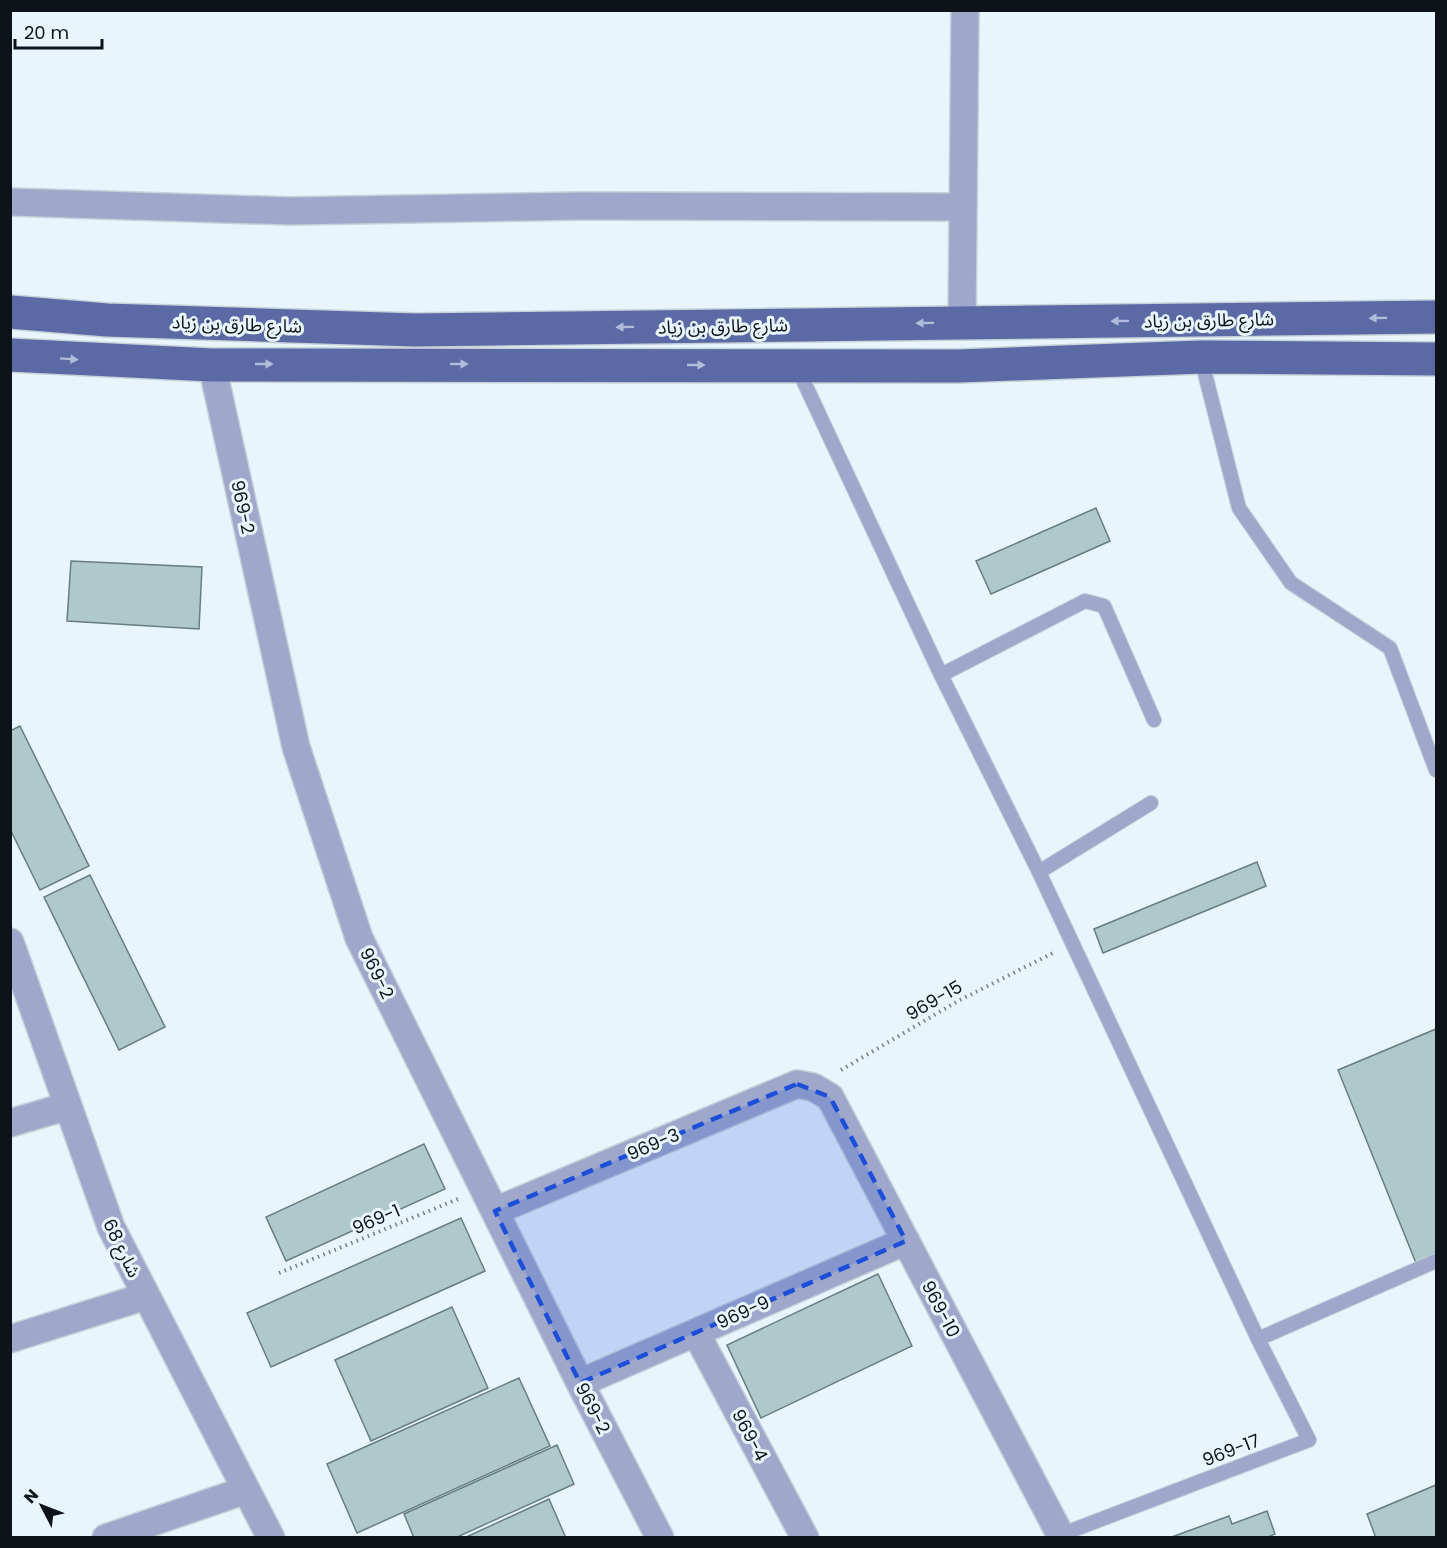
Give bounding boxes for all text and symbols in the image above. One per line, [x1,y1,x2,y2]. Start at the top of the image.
scale bar [15,12,102,50]
text: 20 m [24,20,69,45]
street label: شارع طارق بن زياد [1144,306,1274,336]
street label: شارع طارق بن زياد [171,309,302,341]
street label: شارع طارق بن زياد [658,312,788,342]
one-way arrow [1369,313,1388,323]
one-way arrow [1111,316,1130,325]
one-way arrow [916,318,935,328]
one-way arrow [616,322,635,332]
one-way arrow [59,354,78,364]
one-way arrow [254,359,273,369]
one-way arrow [449,359,468,369]
one-way arrow [686,360,705,369]
street label: 969-2 [225,478,261,536]
street label: 969-2 [354,943,400,1003]
street label: 969-15 [901,974,967,1026]
street label: 969-3 [623,1122,683,1166]
street label: 969-1 [348,1198,404,1240]
street label: شارع 68 [95,1214,147,1283]
street label: 969-10 [916,1276,966,1342]
street label: 969-9 [713,1289,773,1335]
street label: 969-2 [570,1378,616,1438]
street label: 969-4 [726,1405,774,1465]
street label: 969-17 [1199,1428,1263,1472]
north arrow [12,1476,72,1536]
text: N [19,1484,44,1508]

